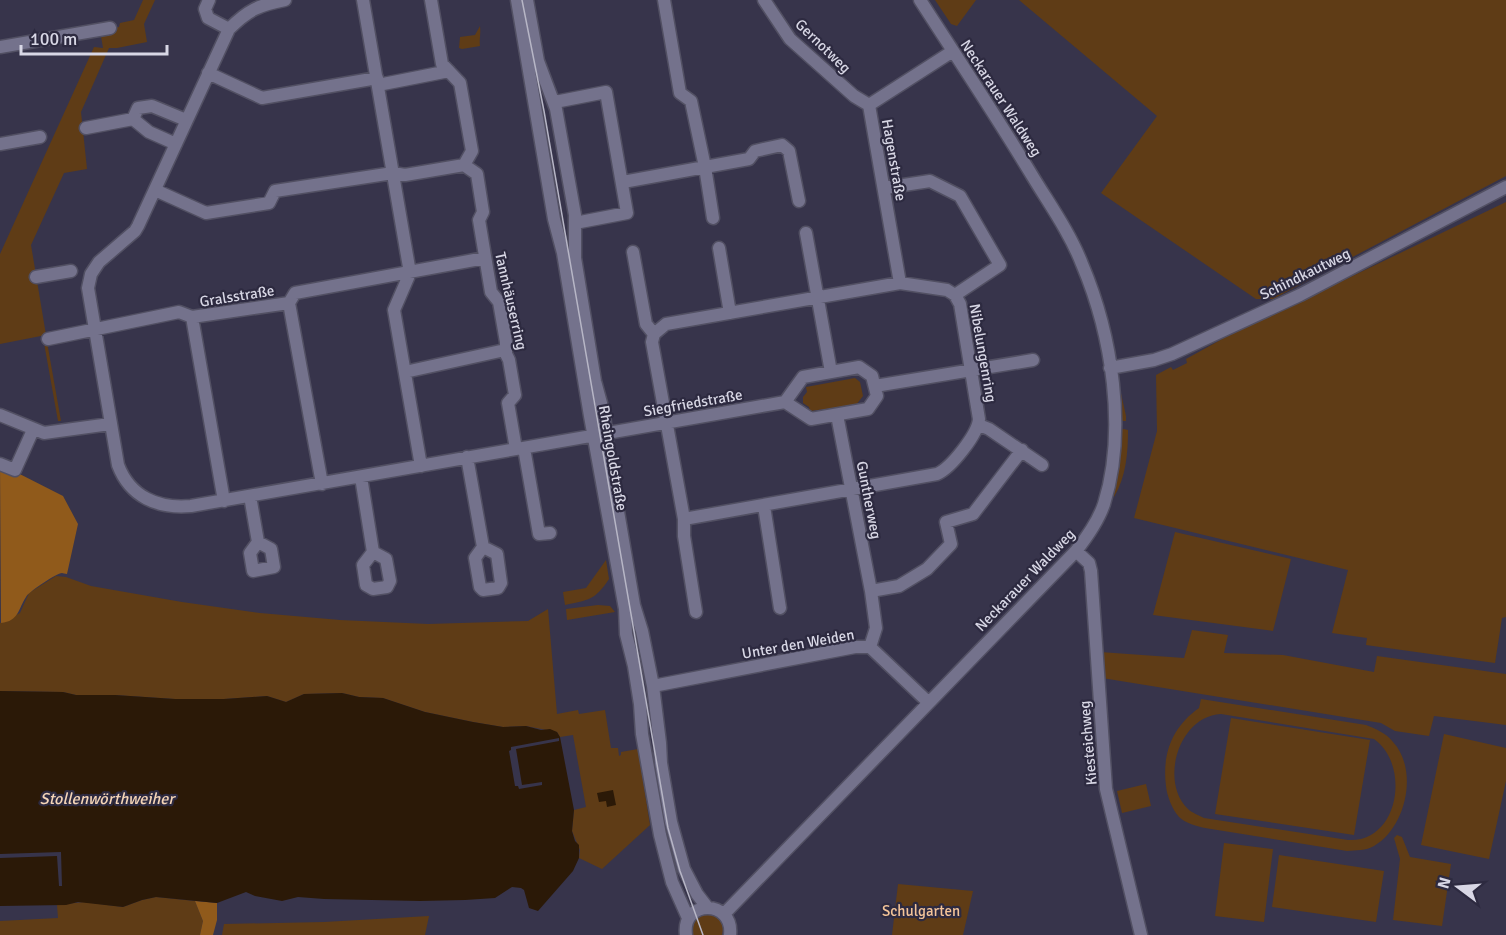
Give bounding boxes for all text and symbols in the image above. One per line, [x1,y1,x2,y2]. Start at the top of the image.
street label: Gernotweg [792,15,854,77]
scale bar [21,18,166,56]
text: 100 m [30,28,77,50]
street label: Neckarauer Waldweg [957,36,1046,160]
street label: Hagenstraße [878,118,910,202]
street label: Schindkautweg [1257,244,1353,304]
street label: Tannhäuserring [491,250,531,352]
street label: Gralsstraße [198,281,276,311]
street label: Nibelungenring [965,302,1001,404]
street label: Siegfriedstraße [642,385,744,421]
street label: Rheingoldstraße [595,404,631,512]
street label: Guntherweg [853,460,885,540]
street label: Neckarauer Waldweg [971,525,1079,635]
street label: Unter den Weiden [740,625,856,663]
street label: Kiesteichweg [1075,700,1101,786]
water label: Stollenwörthweiher [40,789,176,809]
north arrow [1428,857,1488,917]
text: N [1433,875,1456,891]
park label: Schulgarten [882,902,960,920]

